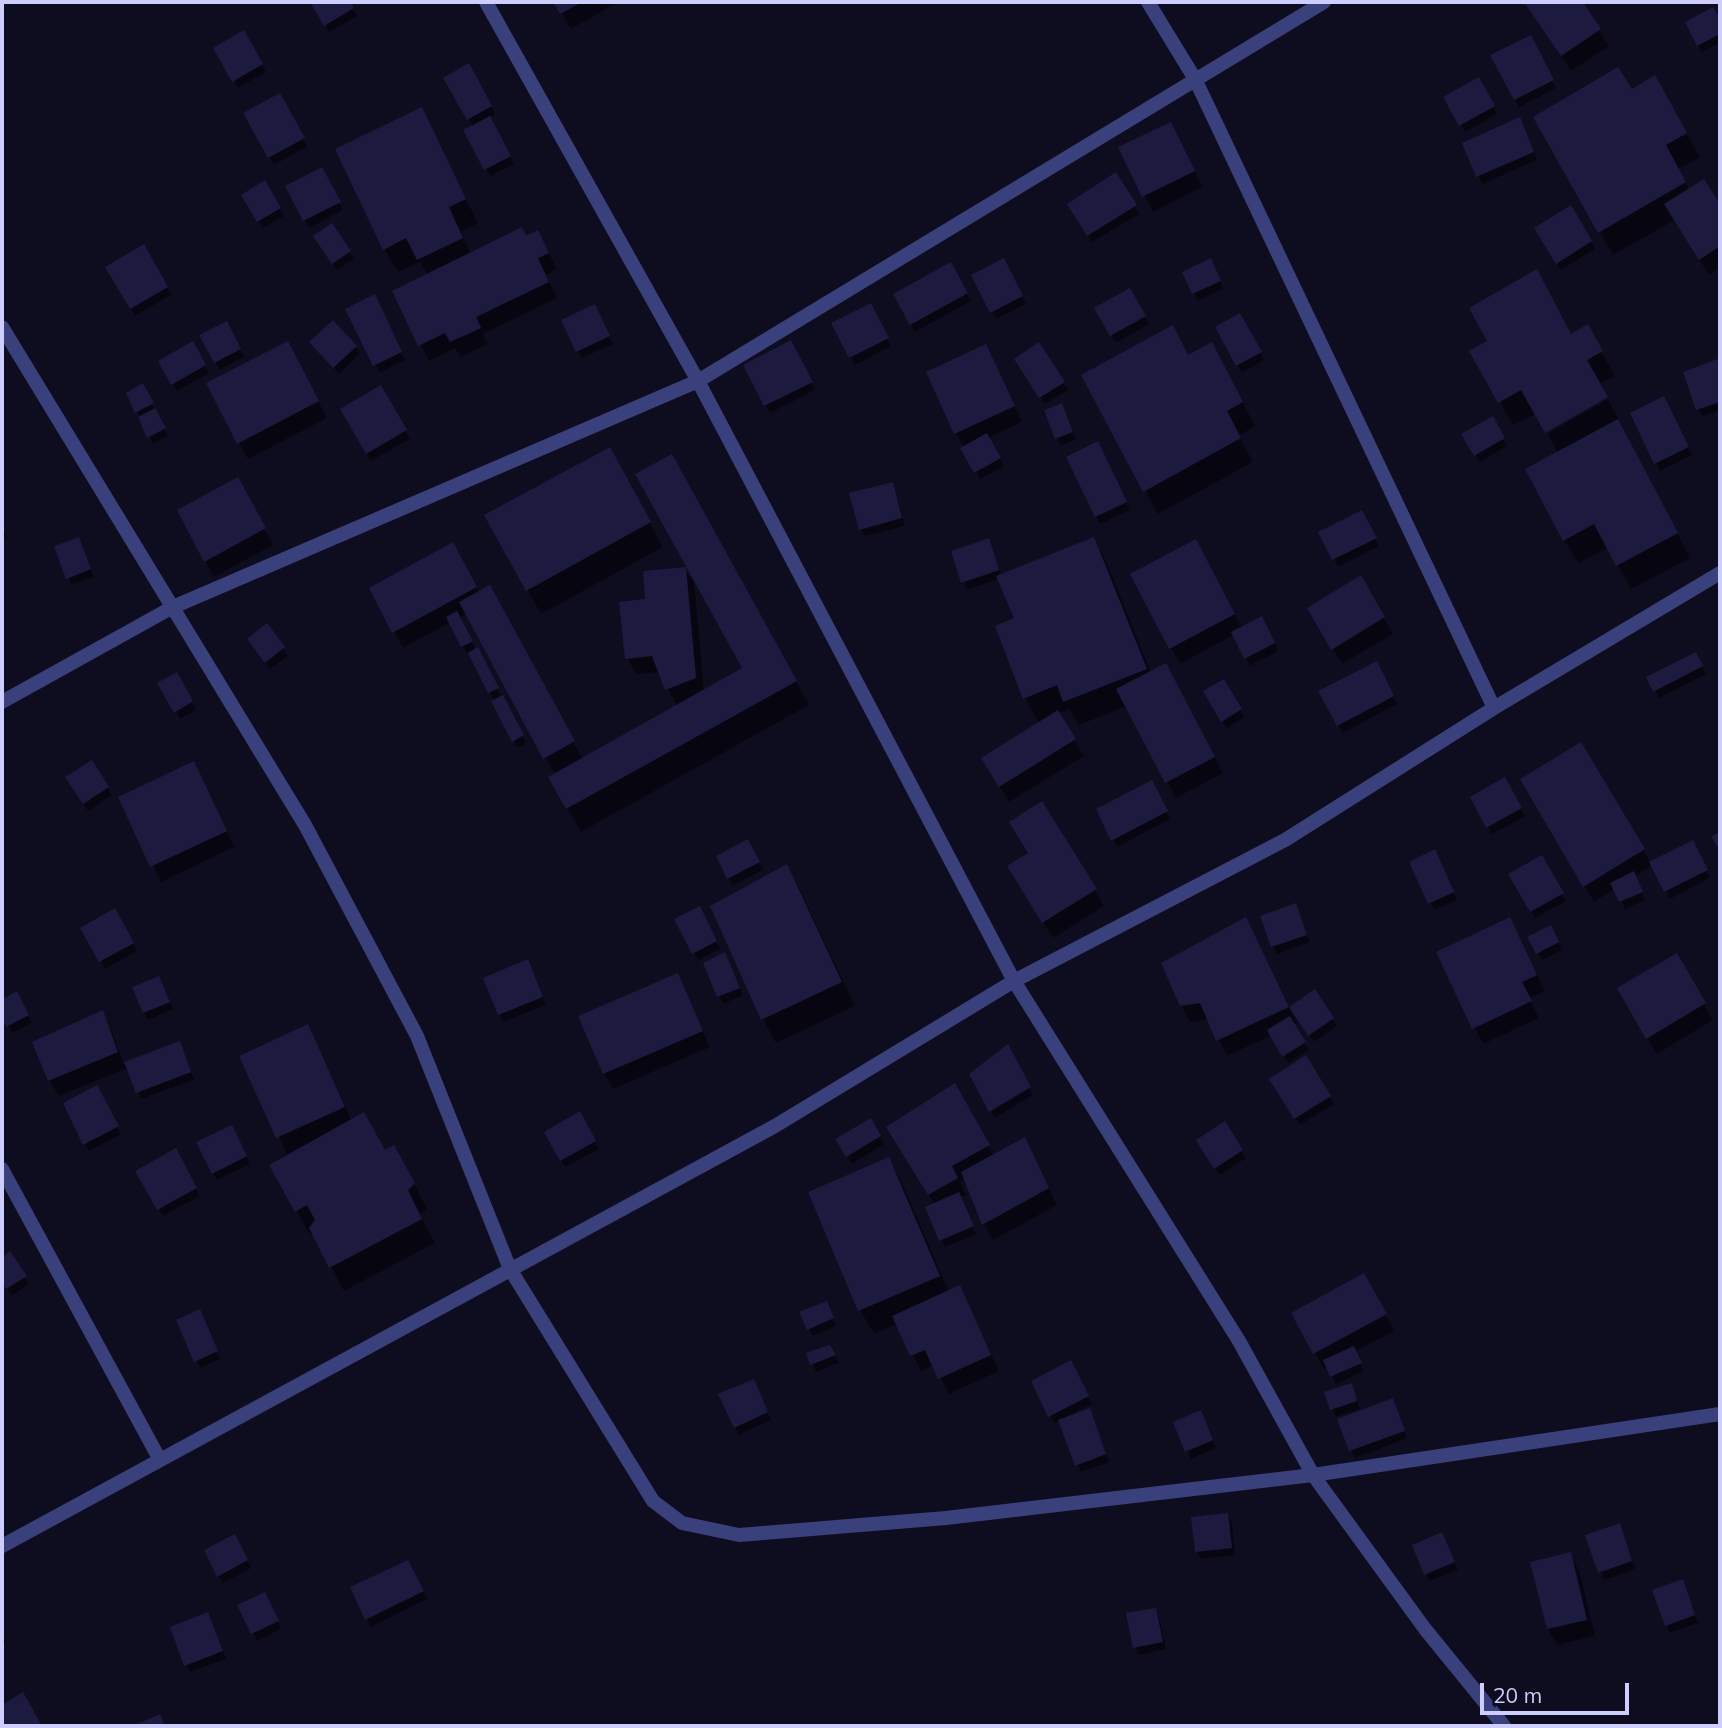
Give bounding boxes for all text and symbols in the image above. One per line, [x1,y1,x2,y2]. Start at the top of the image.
scale bar [1484,1668,1633,1712]
text: 20 m [1493,1682,1542,1708]

